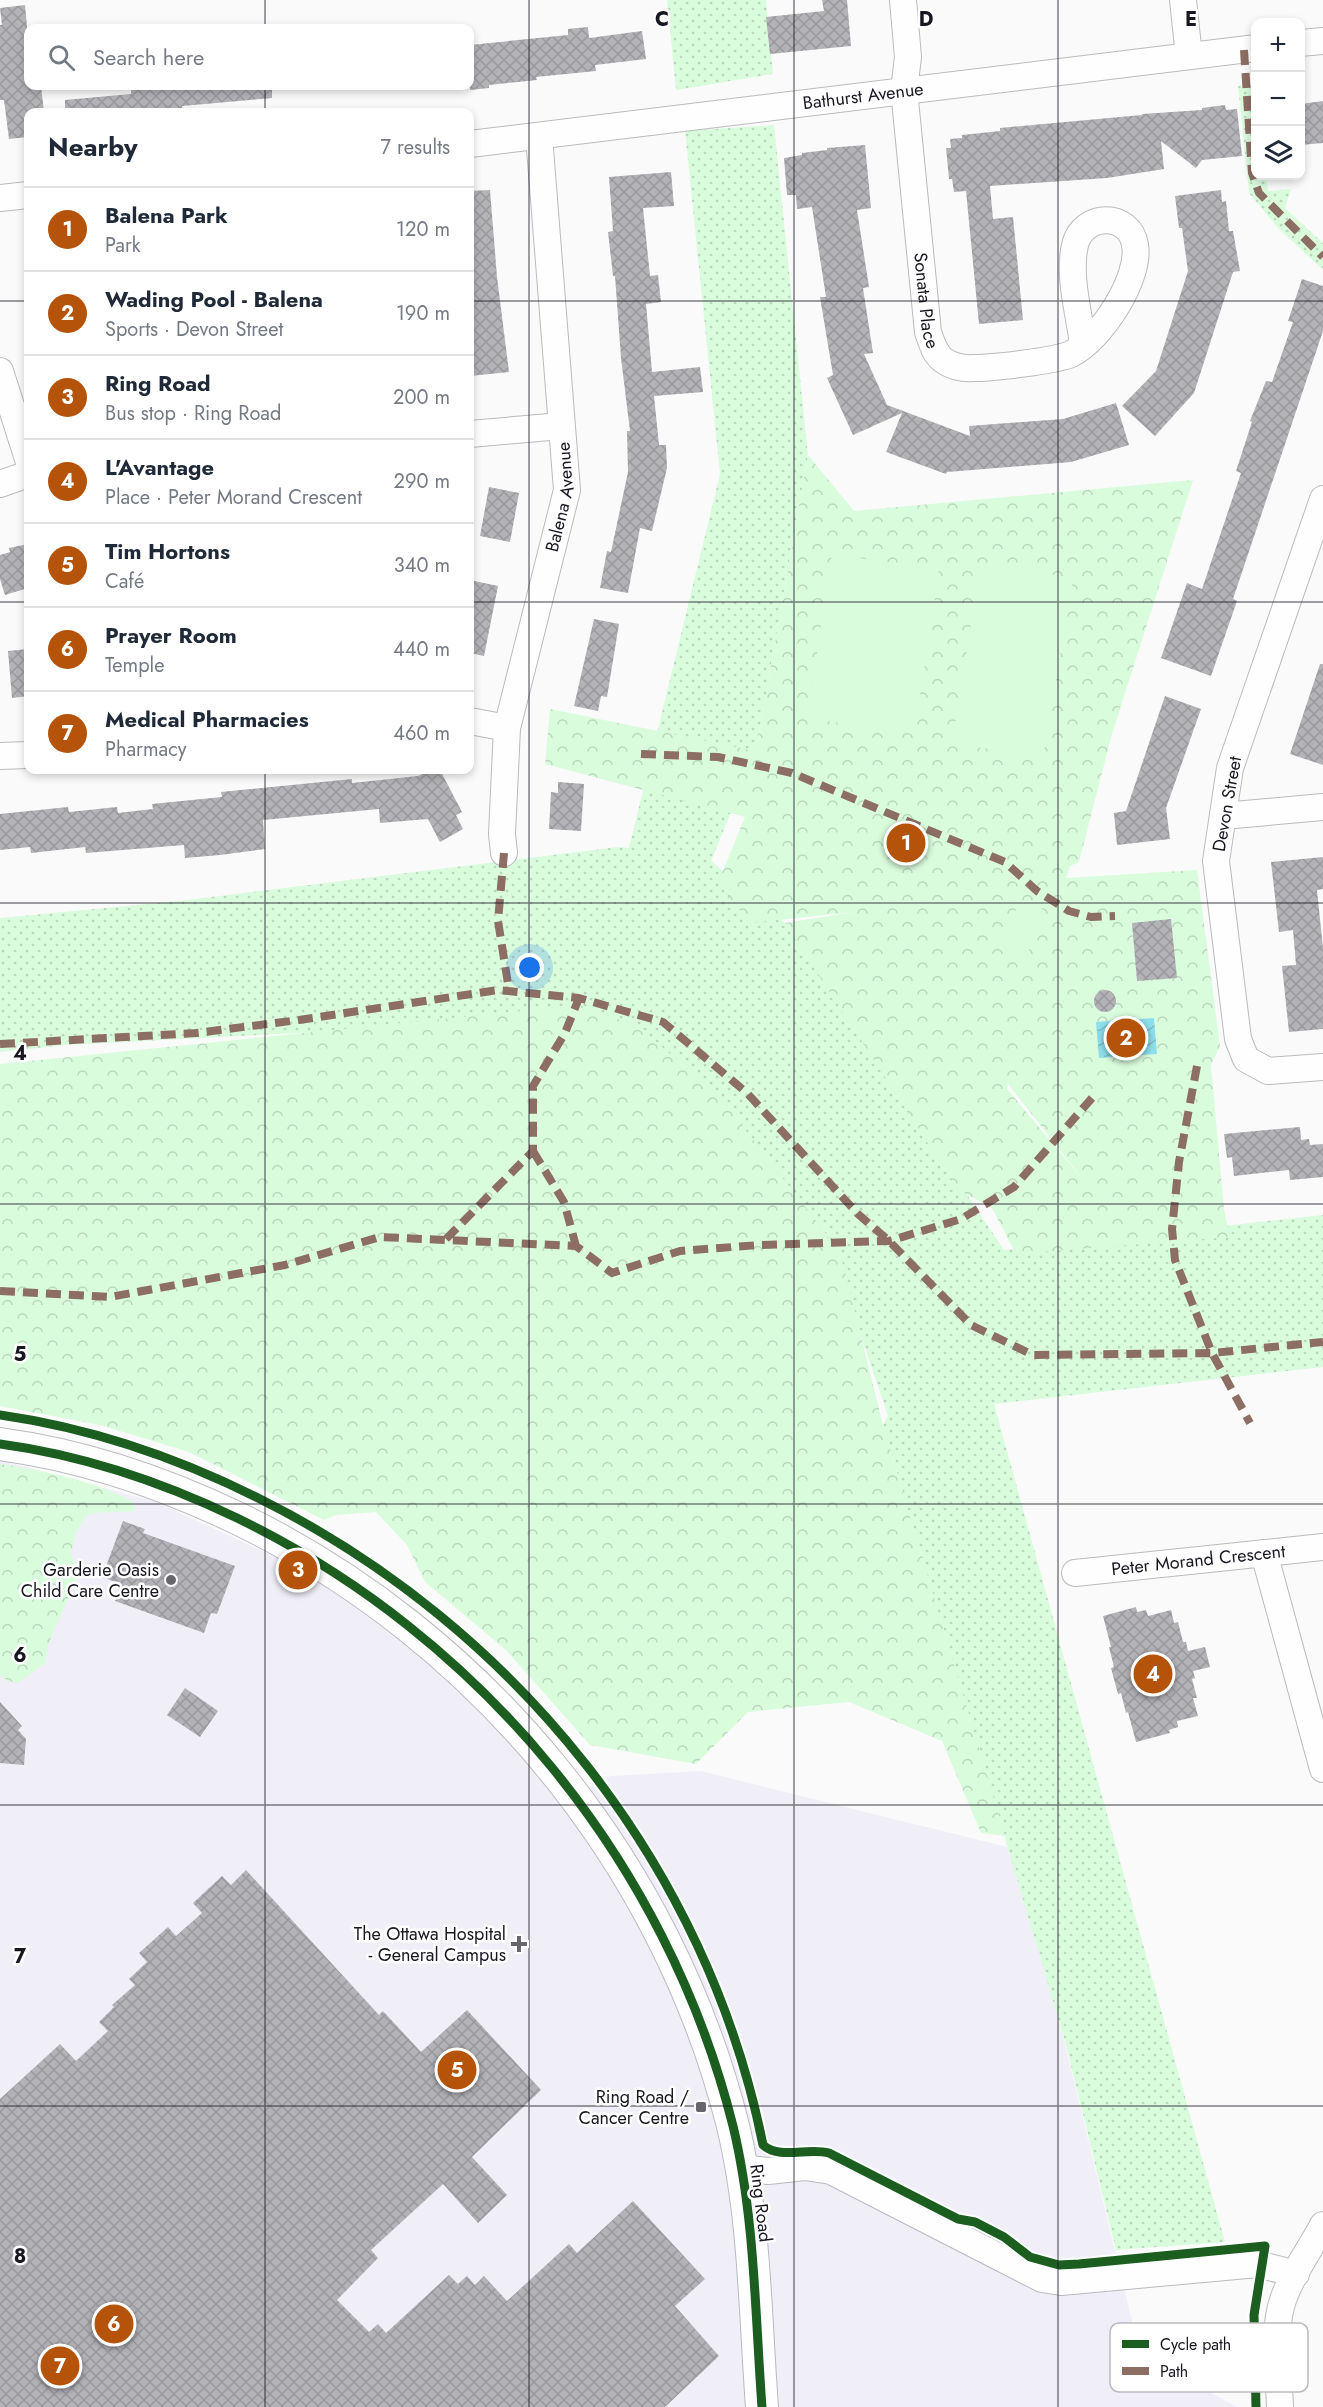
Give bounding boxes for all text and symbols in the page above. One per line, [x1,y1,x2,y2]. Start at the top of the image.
text: C [655,5,669,34]
text: D [919,5,933,34]
text: E [1185,5,1197,34]
map controls [1251,18,1305,180]
button: + [1251,18,1305,72]
search box [24,24,474,90]
icon: search [45,41,78,74]
text: Search here [93,41,204,73]
button: − [1251,72,1305,126]
street label: Bathurst Avenue [801,76,925,116]
button: layers [1251,126,1305,180]
text: Nearby [48,128,137,166]
text: 7 results [381,133,450,162]
text: Balena Park [105,199,228,231]
text: 1 [62,215,73,244]
text: 120 m [396,215,450,244]
text: Park [105,231,141,260]
street label: Sonata Place [907,251,946,353]
text: Wading Pool - Balena [105,283,323,315]
text: 2 [61,299,74,328]
text: 190 m [396,299,450,328]
text: Sports · Devon Street [105,315,283,344]
text: Ring Road [105,367,211,399]
text: 3 [61,383,74,412]
text: 200 m [393,383,450,412]
text: Bus stop · Ring Road [105,399,281,428]
street label: Balena Avenue [539,441,581,555]
text: L'Avantage [105,451,214,483]
text: 4 [61,467,74,496]
text: 290 m [394,467,450,496]
text: Place · Peter Morand Crescent [105,483,362,512]
text: Tim Hortons [105,535,230,567]
text: 5 [61,551,74,580]
text: 340 m [394,551,450,580]
text: Café [105,567,144,596]
text: Prayer Room [105,619,237,651]
text: 6 [61,635,74,664]
text: 440 m [393,635,450,664]
text: Temple [105,651,165,680]
text: Medical Pharmacies [105,703,309,735]
text: 7 [61,719,74,748]
text: 460 m [393,719,450,748]
text: Pharmacy [105,735,187,764]
street label: Devon Street [1206,754,1248,854]
pin: 1 [886,820,926,866]
your location [515,953,544,982]
pin: 2 [1106,1016,1146,1060]
text: 4 [13,1039,27,1068]
text: 5 [14,1340,27,1369]
street label: Peter Morand Crescent [1110,1538,1287,1582]
pin: 3 [278,1548,318,1592]
place label: Garderie Oasis Child Care Centre [21,1557,159,1604]
marker: Garderie Oasis Child Care Centre [164,1573,178,1587]
text: 6 [13,1641,27,1670]
pin: 4 [1134,1652,1172,1696]
place label: The Ottawa Hospital - General Campus [354,1921,506,1968]
marker: The Ottawa Hospital - General Campus [510,1935,528,1953]
text: 7 [14,1942,27,1971]
pin: 5 [438,2048,476,2092]
place label: Ring Road / Cancer Centre [579,2084,689,2131]
marker: Ring Road / Cancer Centre [694,2100,708,2114]
street label: Ring Road [743,2162,779,2244]
text: 8 [14,2242,26,2271]
pin: 6 [94,2302,134,2346]
legend [1110,2323,1308,2392]
text: Cycle path [1160,2333,1231,2356]
pin: 7 [40,2344,80,2388]
text: Path [1160,2360,1188,2383]

